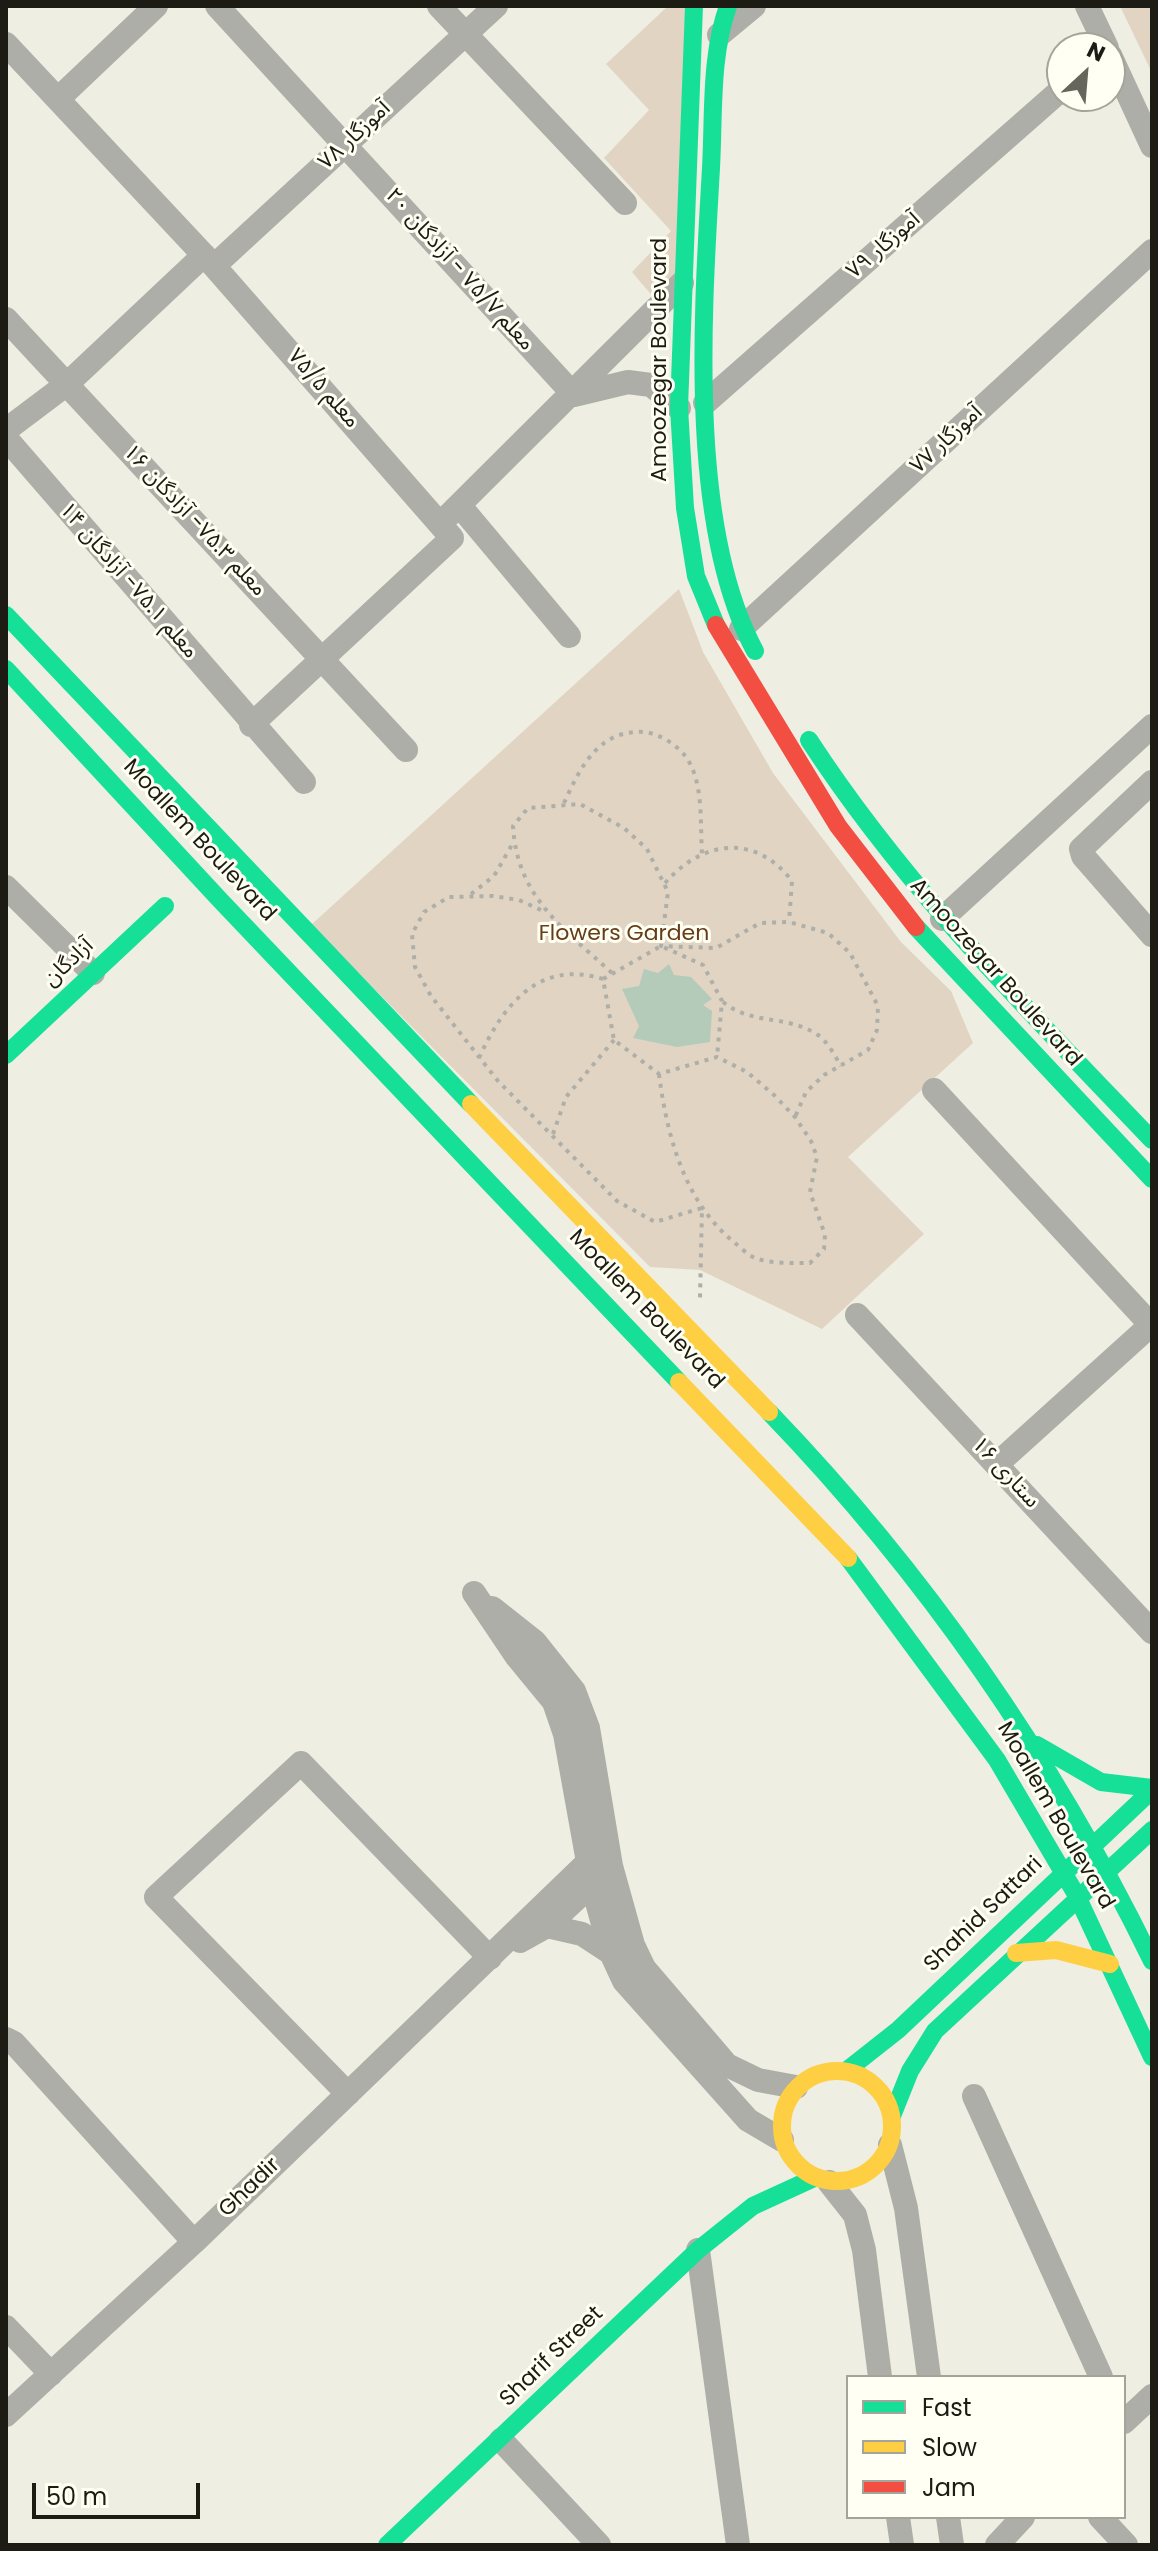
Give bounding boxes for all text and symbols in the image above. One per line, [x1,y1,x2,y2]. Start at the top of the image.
north arrow [1046,32,1126,112]
text: N [1082,34,1110,69]
street label: آموزگار ۷۸ [313,96,397,176]
street label: معلم ۷۵/۷ - آزادگان ۲۰ [379,183,539,357]
street label: ۷۹ آموزگار [842,207,926,285]
street label: Amoozegar Boulevard [647,238,673,482]
street label: معلم ۷۵/۵ [282,344,364,434]
street label: ۷۷ آموزگار [905,400,989,480]
street label: معلم ۷۵.۳- آزادگان ۱۶ [117,440,271,602]
street label: معلم ۷۵.۱- آزادگان ۱۴ [53,498,203,664]
street label: Moallem Boulevard [117,755,281,927]
street label: Amoozegar Boulevard [904,873,1086,1073]
park label: Flowers Garden [539,921,709,947]
street label: آزادگان [38,933,100,993]
street label: Moallem Boulevard [563,1225,729,1395]
street label: ستاری ۱۶ [965,1432,1045,1514]
street label: Moallem Boulevard [991,1718,1119,1914]
street label: Shahid Sattari [919,1852,1049,1978]
street label: Ghadir [214,2153,286,2223]
street label: Sharif Street [495,2301,609,2413]
legend [846,2375,1126,2519]
text: Fast [922,2391,972,2424]
text: Slow [922,2431,977,2464]
scale bar [36,2467,204,2517]
text: Jam [922,2471,976,2504]
text: 50 m [46,2480,107,2513]

